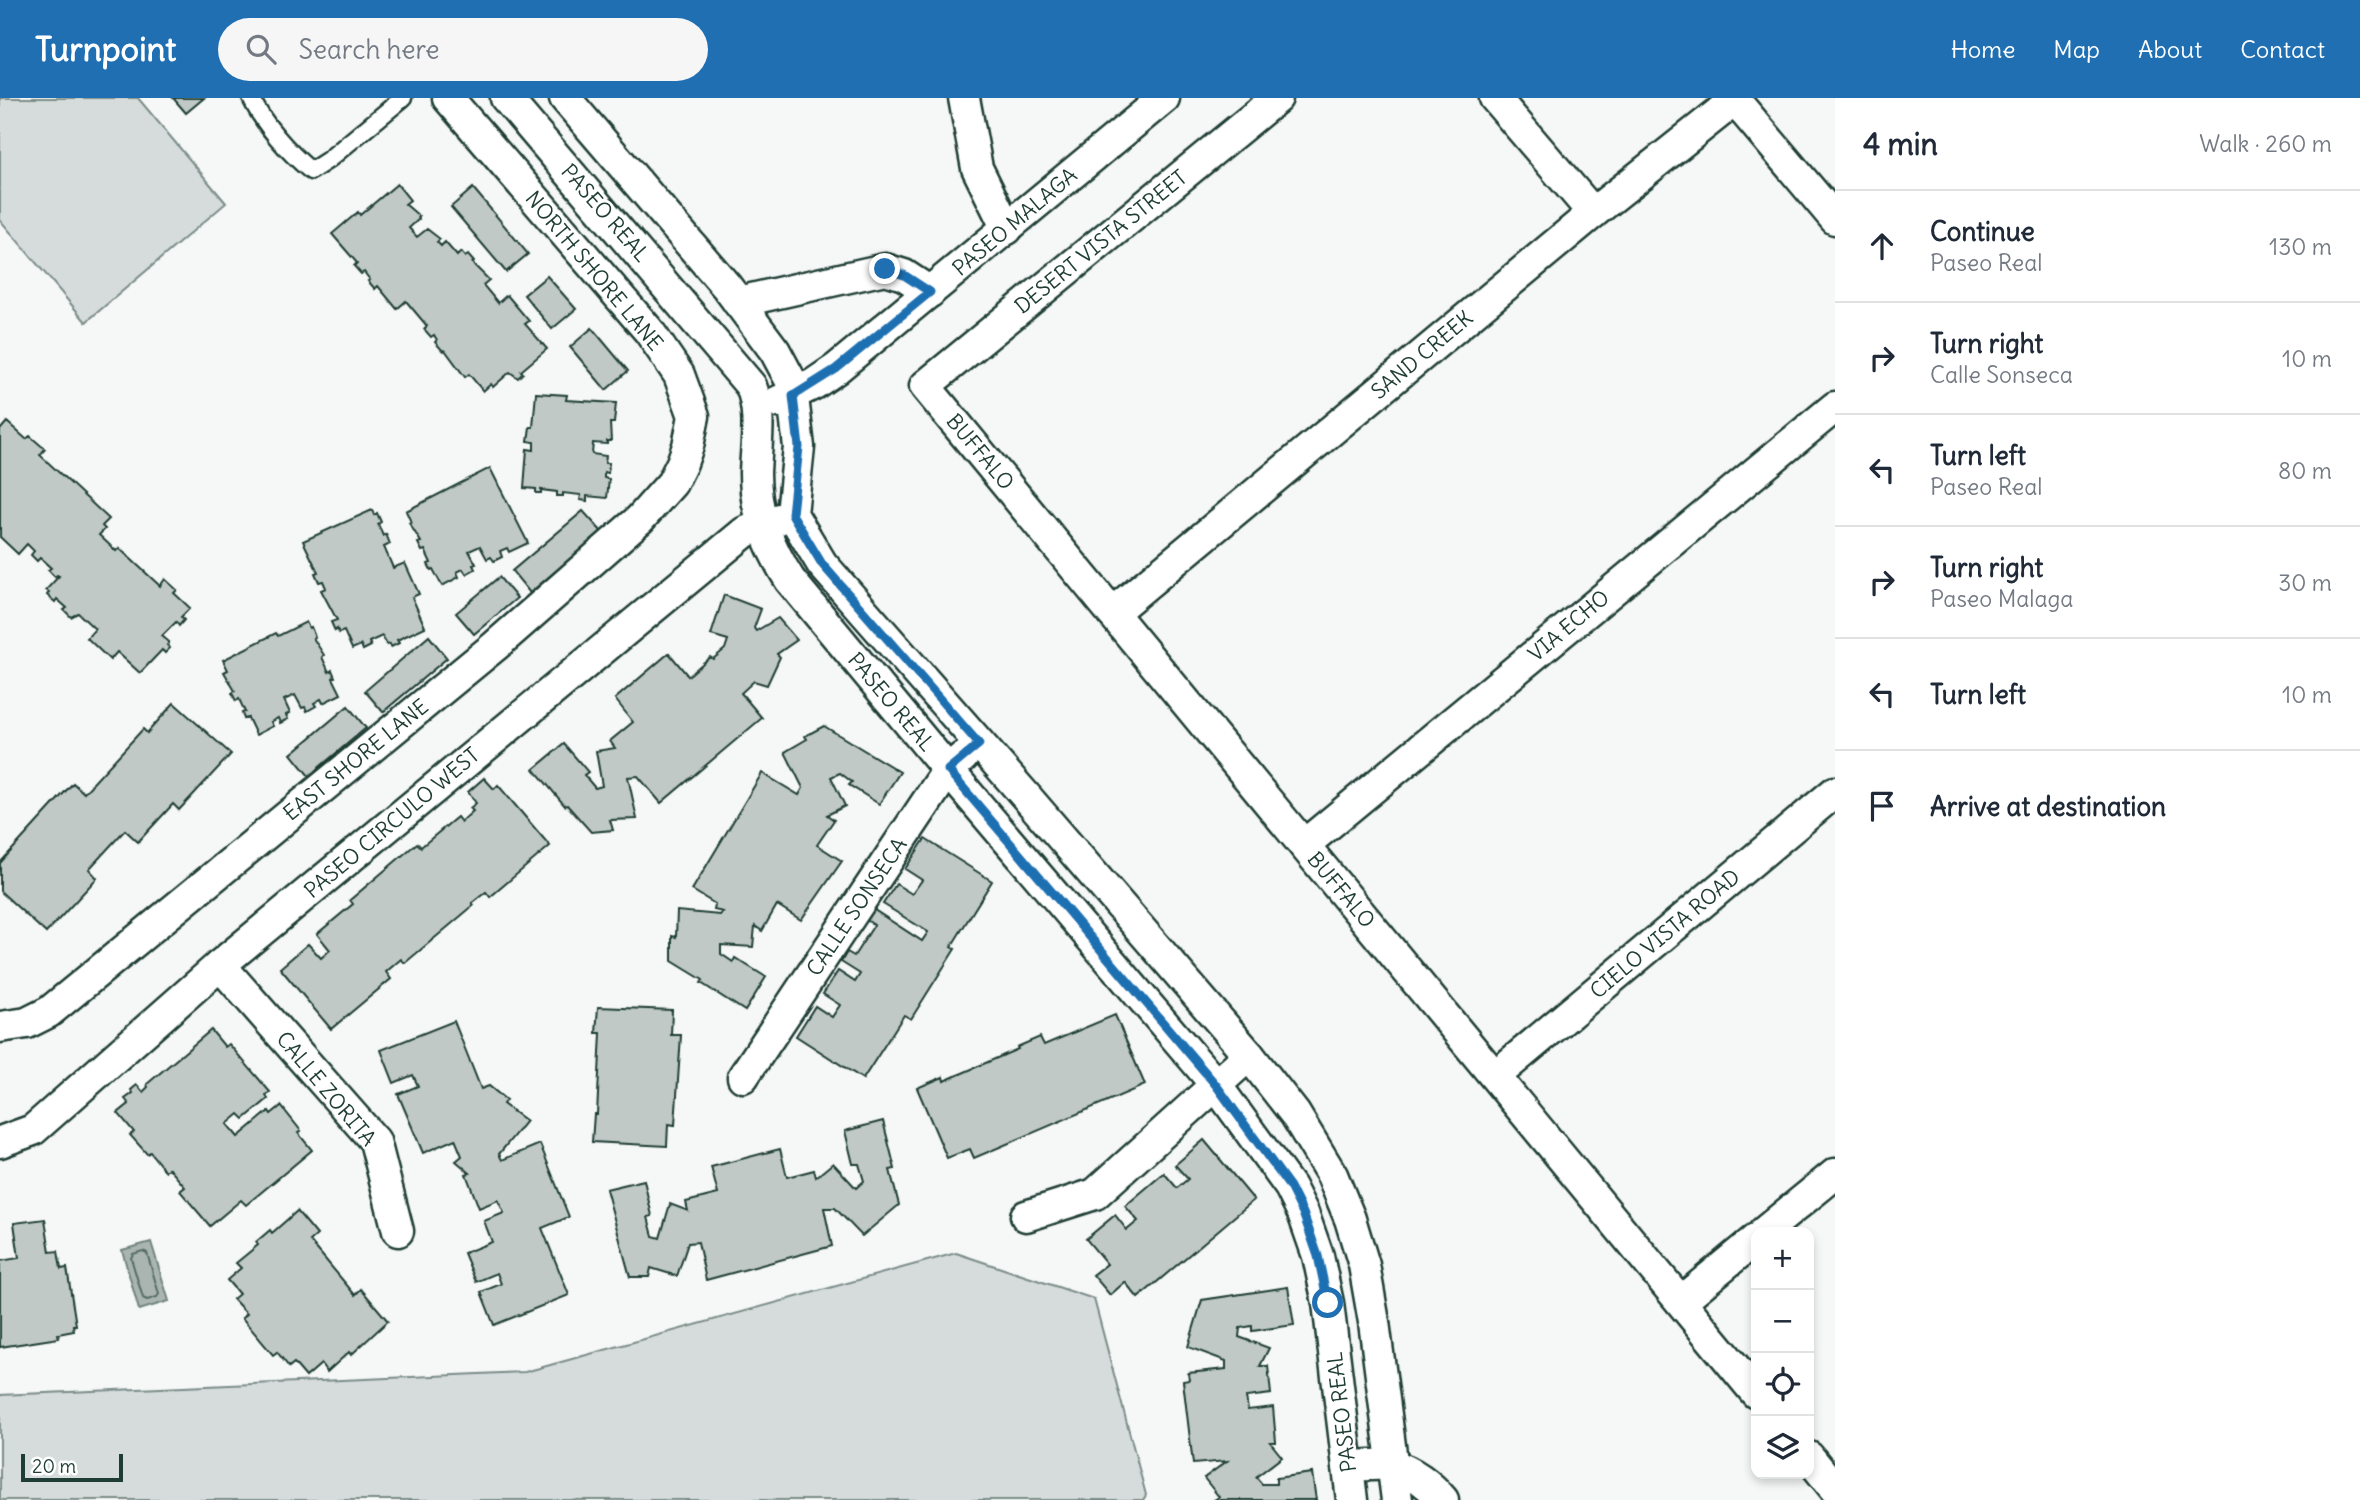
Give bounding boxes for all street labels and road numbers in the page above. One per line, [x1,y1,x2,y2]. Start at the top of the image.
street label: PASEO REAL [555,158,655,267]
street label: PASEO MALAGA [947,162,1083,282]
street label: DESERT VISTA STREET [1009,164,1192,319]
street label: NORTH SHORE LANE [520,185,669,356]
street label: SAND CREEK [1365,304,1478,405]
street label: BUFFALO [941,408,1020,495]
street label: VIA ECHO [1523,584,1615,667]
street label: PASEO REAL [842,647,941,757]
street label: EAST SHORE LANE [278,693,434,826]
street label: PASEO CIRCULO WEST [298,741,485,904]
street label: CALLE SONSECA [800,832,913,981]
street label: BUFFALO [1302,846,1381,933]
street label: CIELO VISTA ROAD [1584,863,1745,1004]
street label: CALLE ZORITA [271,1026,382,1152]
street label: PASEO REAL [1321,1350,1362,1474]

